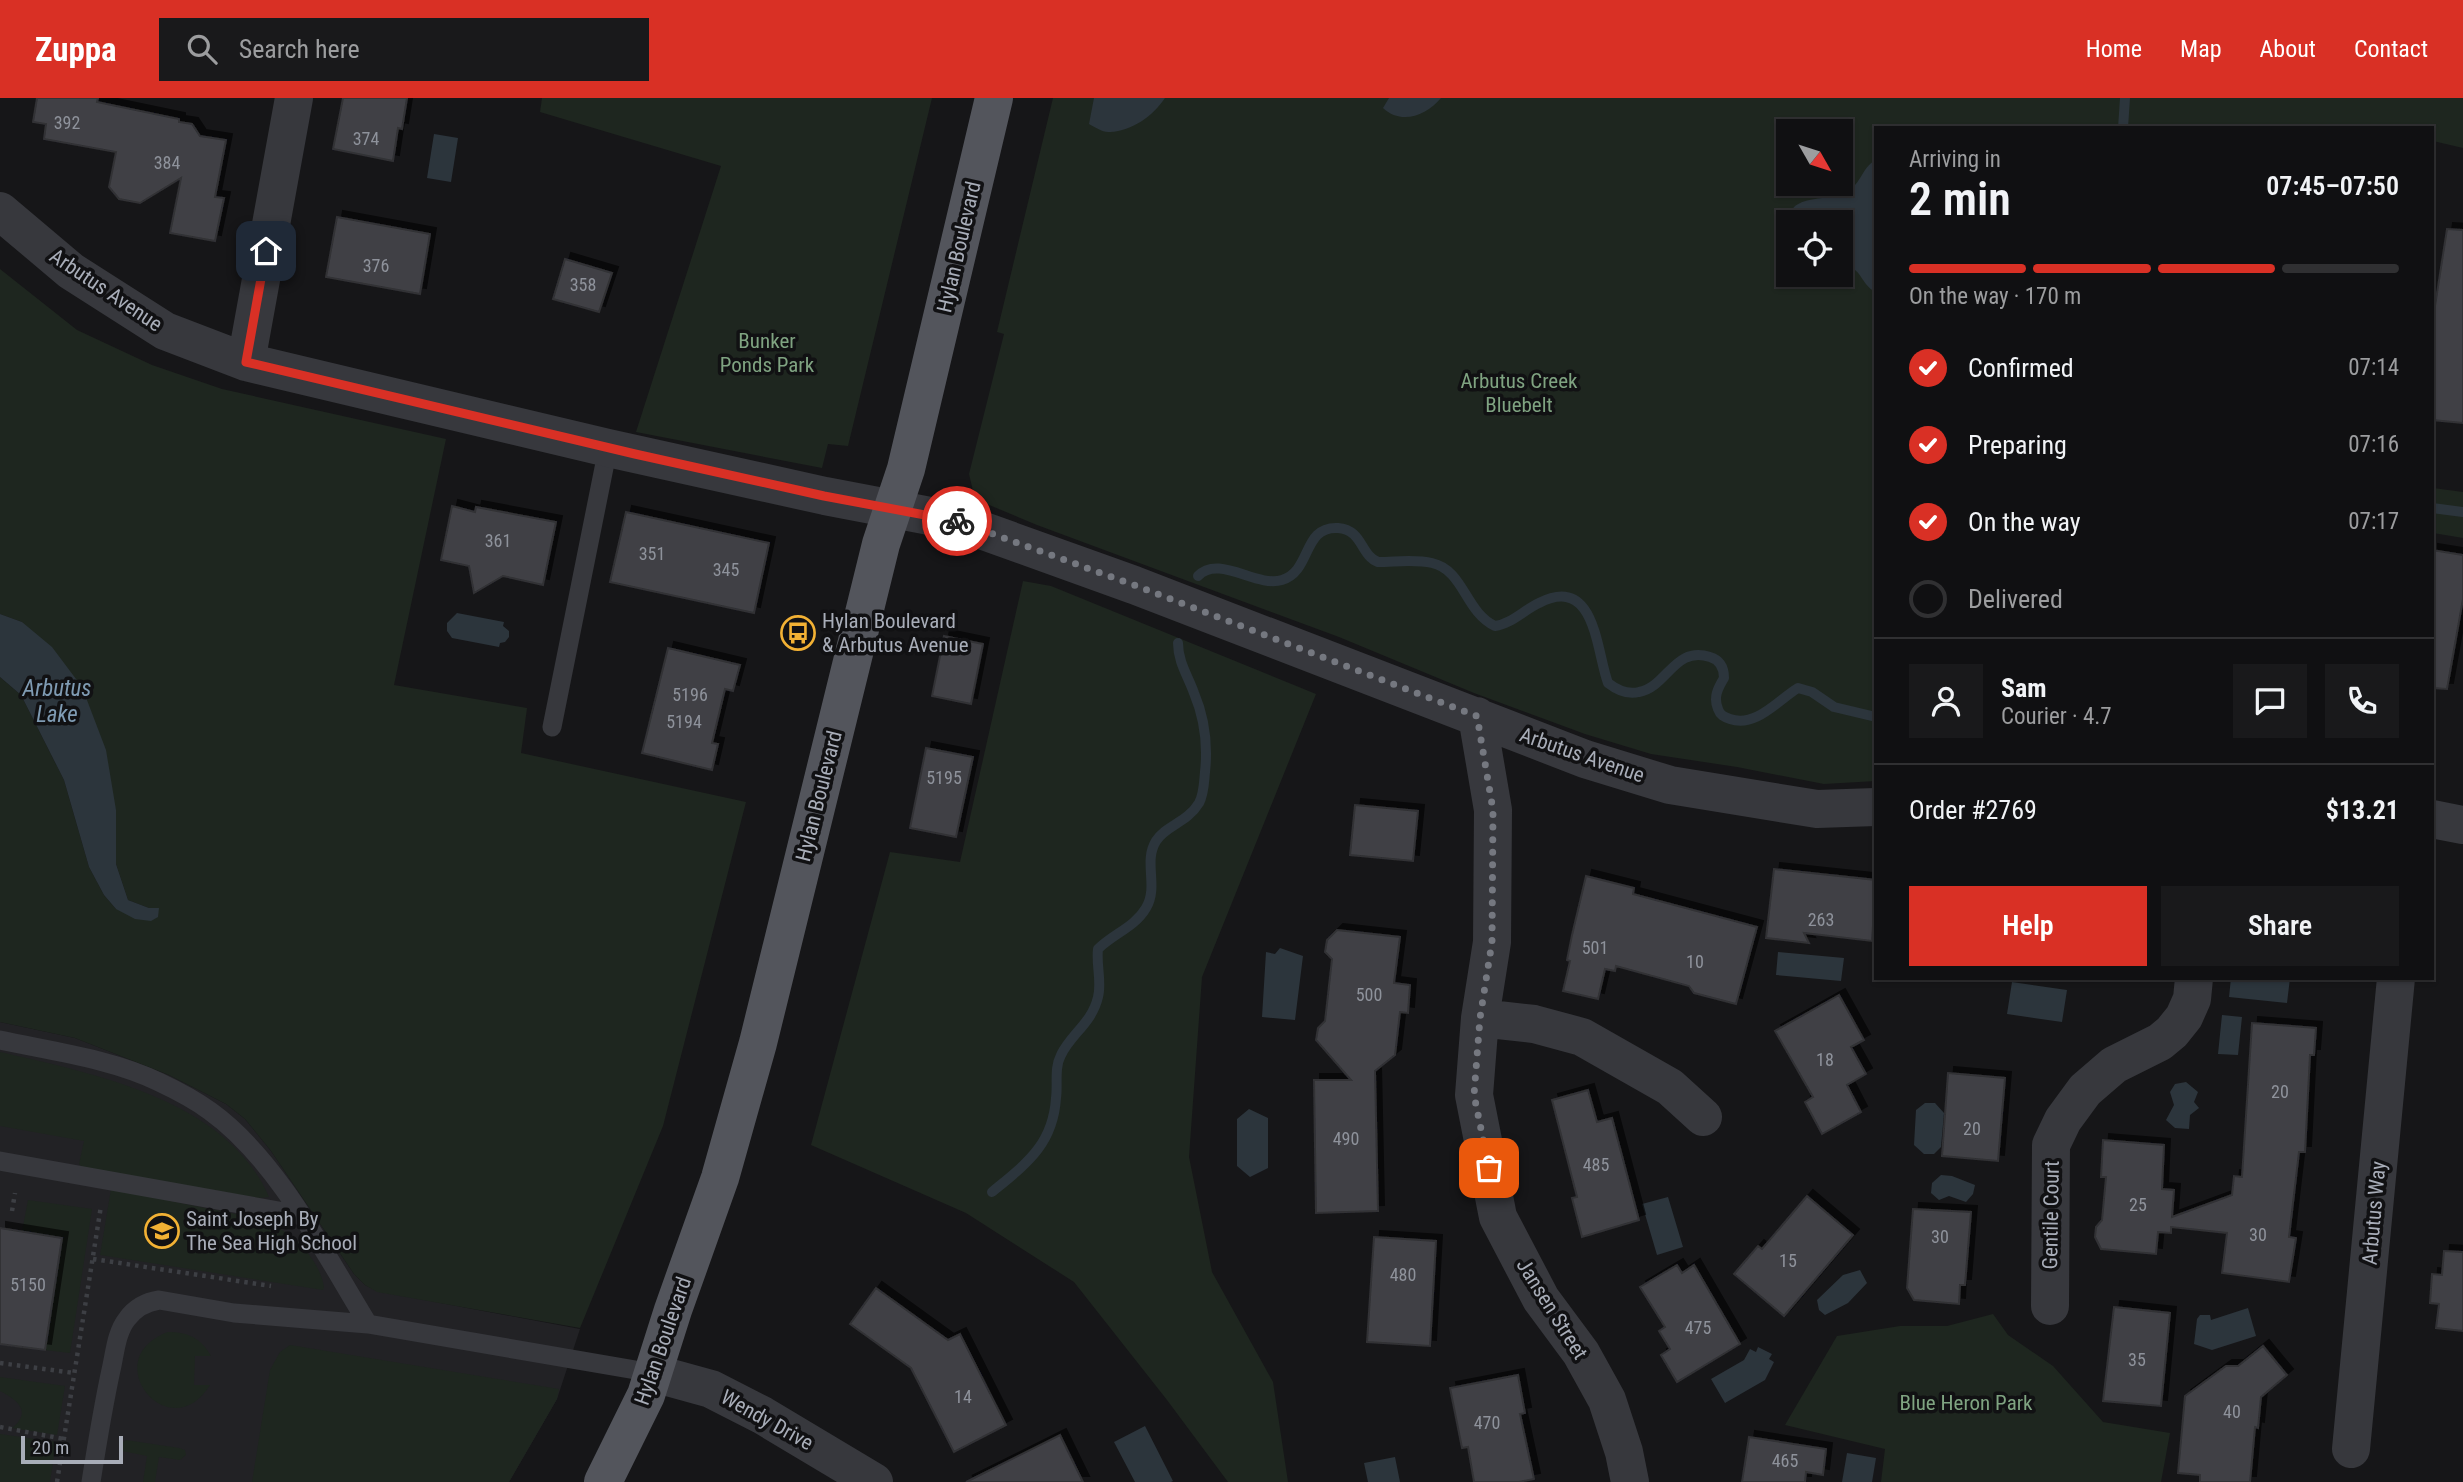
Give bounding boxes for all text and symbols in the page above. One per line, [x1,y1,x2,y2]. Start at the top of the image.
search box [159,18,649,81]
text: Zuppa [35,30,117,69]
icon: search [183,30,221,68]
text: Search here [239,34,360,64]
text: Home [2086,35,2142,63]
text: Map [2180,35,2222,63]
text: About [2260,35,2316,63]
text: Contact [2354,35,2428,63]
house number: 392 [54,112,80,133]
north arrow [1776,119,1853,196]
map controls [1776,119,1853,287]
house number: 374 [353,128,379,149]
text: Arriving in [1909,146,2001,173]
house number: 384 [154,152,180,173]
text: 07:45–07:50 [2266,171,2399,201]
text: 2 min [1909,172,2011,226]
street label: Hylan Boulevard [932,179,986,315]
button: locate [1776,210,1853,287]
pin [236,221,296,281]
icon: home [247,232,285,270]
street label: Arbutus Avenue [45,244,167,336]
house number: 376 [363,255,389,276]
house number: 358 [570,274,596,295]
text: On the way · 170 m [1909,283,2081,310]
park label: Bunker Ponds Park [720,329,815,377]
icon: check [1909,349,1947,387]
text: Confirmed [1968,353,2074,383]
text: 07:14 [2348,354,2399,381]
park label: Arbutus Creek Bluebelt [1460,369,1578,417]
icon: check [1909,426,1947,464]
text: Preparing [1968,430,2067,460]
text: 07:16 [2348,431,2399,458]
courier [922,486,992,556]
icon: bike [938,502,976,540]
icon: check [1909,503,1947,541]
text: On the way [1968,507,2081,537]
text: 07:17 [2348,508,2399,535]
house number: 361 [485,530,511,551]
house number: 351 [639,543,665,564]
house number: 345 [713,559,739,580]
text: Delivered [1968,584,2063,614]
place label: Hylan Boulevard & Arbutus Avenue [822,609,969,657]
bus stop icon: Hylan Boulevard & Arbutus Avenue [779,614,817,652]
button: person [1909,664,1983,738]
button: chat [2233,664,2307,738]
button: phone [2325,664,2399,738]
text: Sam [2001,673,2047,703]
water label: Arbutus Lake [21,675,92,728]
house number: 5196 [672,684,708,705]
text: Courier · 4.7 [2001,703,2112,730]
house number: 5194 [666,711,702,732]
street label: Arbutus Avenue [1517,722,1648,788]
street label: Hylan Boulevard [791,728,847,864]
house number: 5195 [926,767,962,788]
text: Order #2769 [1909,795,2037,825]
text: $13.21 [2326,795,2399,825]
button: Help [1909,886,2147,966]
button: Share [2161,886,2399,966]
house number: 263 [1808,909,1834,930]
house number: 501 [1582,937,1608,958]
house number: 10 [1686,951,1704,972]
house number: 500 [1356,984,1382,1005]
house number: 18 [1816,1049,1834,1070]
house number: 20 [2271,1081,2289,1102]
house number: 20 [1963,1118,1981,1139]
house number: 490 [1333,1128,1359,1149]
pin [1459,1138,1519,1198]
icon: bag [1470,1149,1508,1187]
house number: 485 [1583,1154,1609,1175]
street label: Gentile Court [2038,1160,2064,1270]
street label: Arbutus Way [2358,1160,2391,1266]
house number: 25 [2129,1194,2147,1215]
place label: Saint Joseph By The Sea High School [186,1207,357,1255]
school or university icon: Saint Joseph By The Sea High School [143,1212,181,1250]
house number: 30 [2249,1224,2267,1245]
house number: 30 [1931,1226,1949,1247]
house number: 15 [1779,1250,1797,1271]
street label: Jansen Street [1512,1254,1592,1364]
house number: 480 [1390,1264,1416,1285]
house number: 5150 [10,1274,46,1295]
street label: Hylan Boulevard [630,1274,696,1408]
house number: 475 [1685,1317,1711,1338]
house number: 35 [2128,1349,2146,1370]
street label: Wendy Drive [717,1385,817,1455]
house number: 14 [954,1386,972,1407]
park label: Blue Heron Park [1899,1391,2033,1415]
house number: 40 [2223,1401,2241,1422]
house number: 470 [1474,1412,1500,1433]
scale bar [21,1433,122,1465]
text: 20 m [32,1436,69,1459]
house number: 465 [1772,1450,1798,1471]

